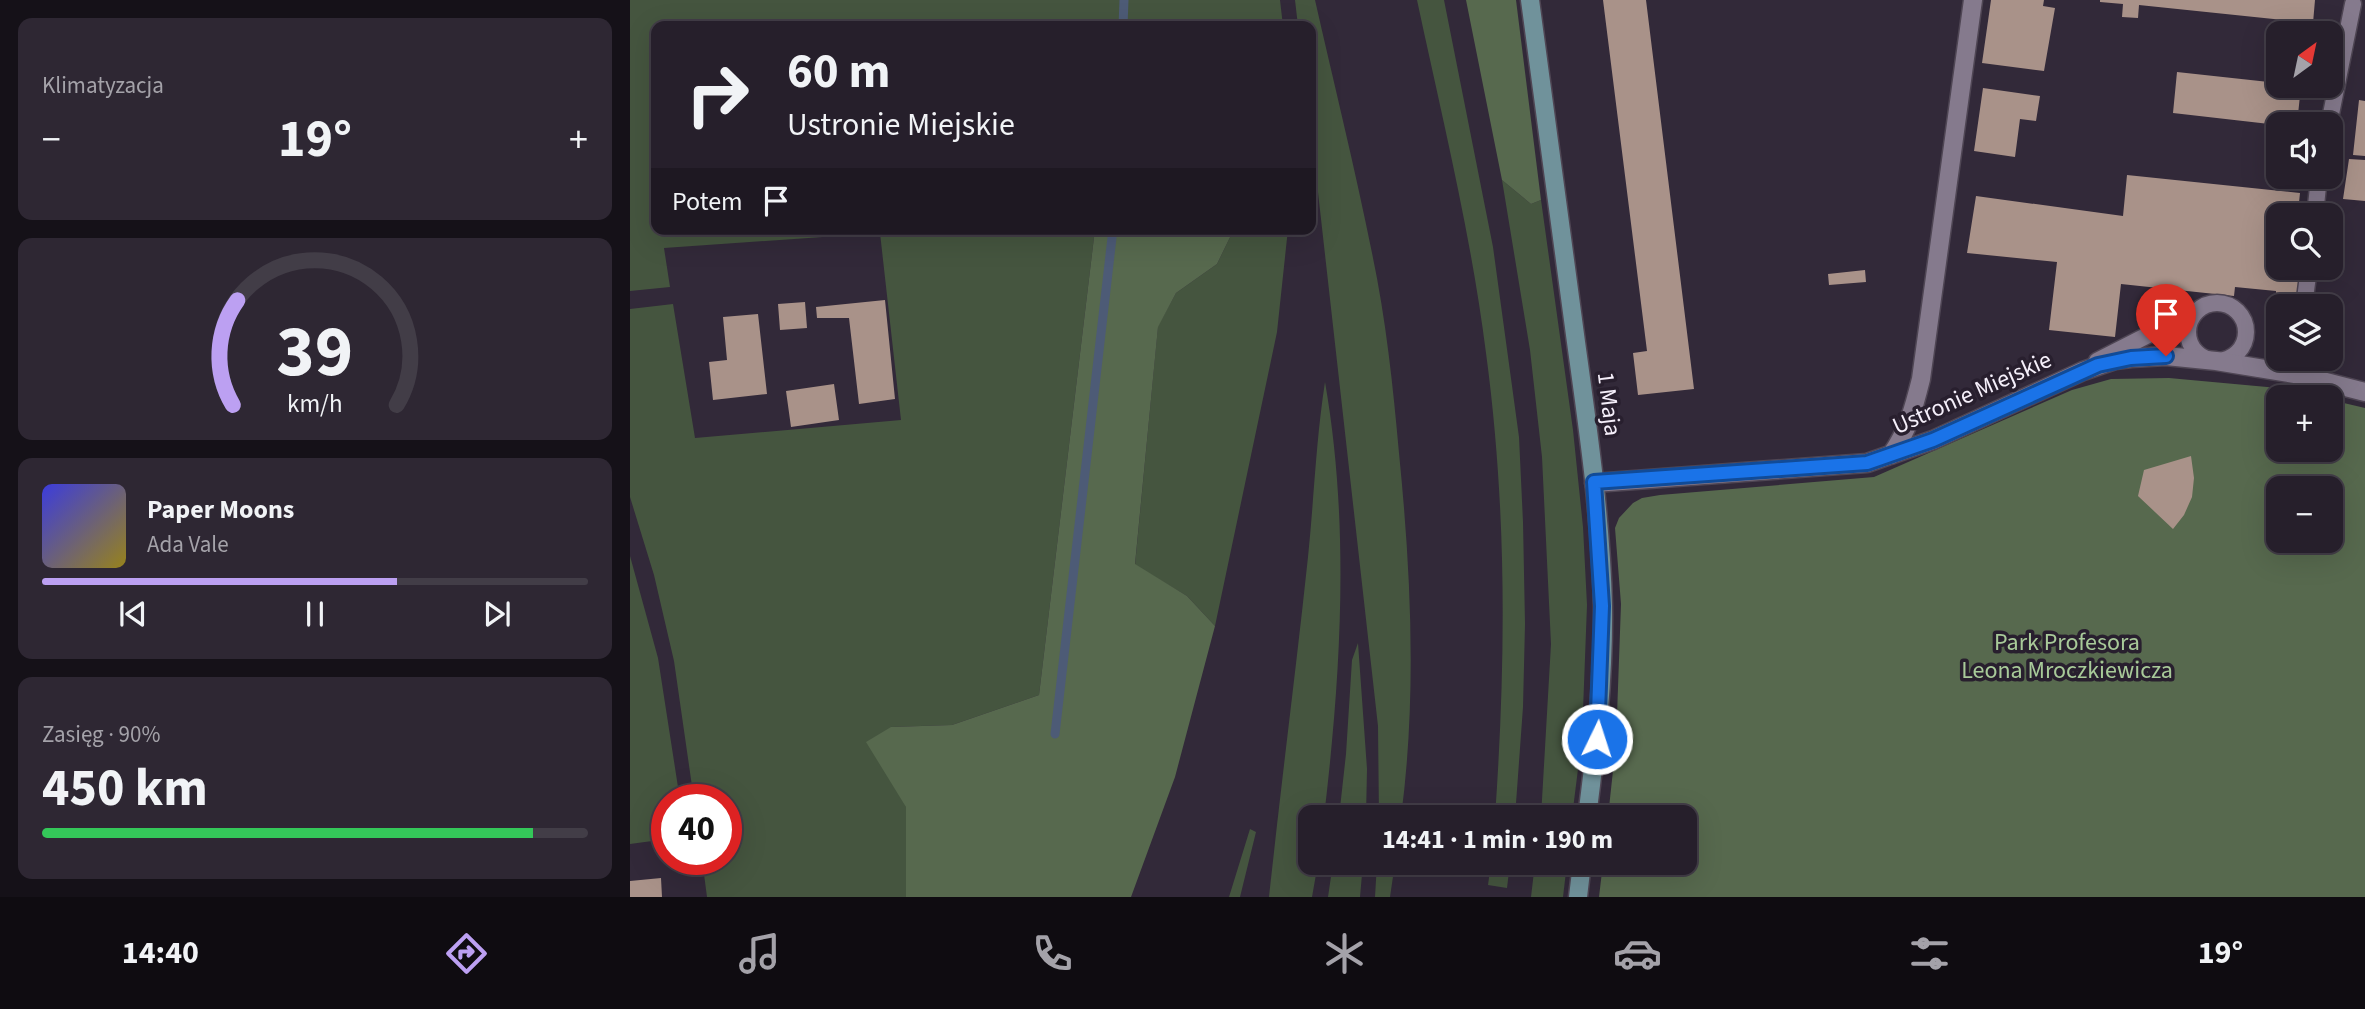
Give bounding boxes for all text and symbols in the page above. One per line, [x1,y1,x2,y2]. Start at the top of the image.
north arrow [2266,21,2343,98]
map controls [2266,21,2343,553]
text: 60 m [787,37,891,107]
icon: right [672,49,763,140]
text: Klimatyzacja [42,69,164,102]
text: Ustronie Miejskie [787,102,1015,148]
text: 19° [278,103,352,177]
button: sound [2266,112,2343,189]
text: − [42,113,61,167]
text: + [569,113,588,167]
icon: arrive [757,182,795,220]
text: Potem [672,183,743,220]
button: search [2266,203,2343,280]
pin [2136,284,2196,356]
button: layers [2266,294,2343,371]
icon: arrive [2147,295,2185,333]
text: 39 [277,300,353,404]
street label: Ustronie Miejskie [1887,342,2057,444]
street label: 1 Maja [1588,370,1630,438]
text: km/h [287,385,343,421]
button: + [2266,385,2343,462]
button: − [2266,476,2343,553]
text: Paper Moons [147,491,294,528]
text: Ada Vale [147,528,229,561]
icon: previous [114,595,152,633]
icon: pause [296,595,334,633]
icon: next [478,595,516,633]
park label: Park Profesora Leona Mroczkiewicza [1961,625,2173,688]
position arrow [1560,702,1634,776]
text: Zasięg · 90% [42,718,160,751]
text: 450 km [42,752,208,826]
speed limit sign: 40 [651,784,742,875]
text: 14:41 · 1 min · 190 m [1382,821,1613,858]
icon: directions [442,929,491,978]
icon: music [735,929,784,978]
icon: phone [1028,929,1077,978]
icon: climate [1320,929,1369,978]
icon: car [1613,929,1662,978]
icon: filters [1905,929,1954,978]
text: 14:40 [122,930,199,976]
text: 19° [2198,930,2243,976]

